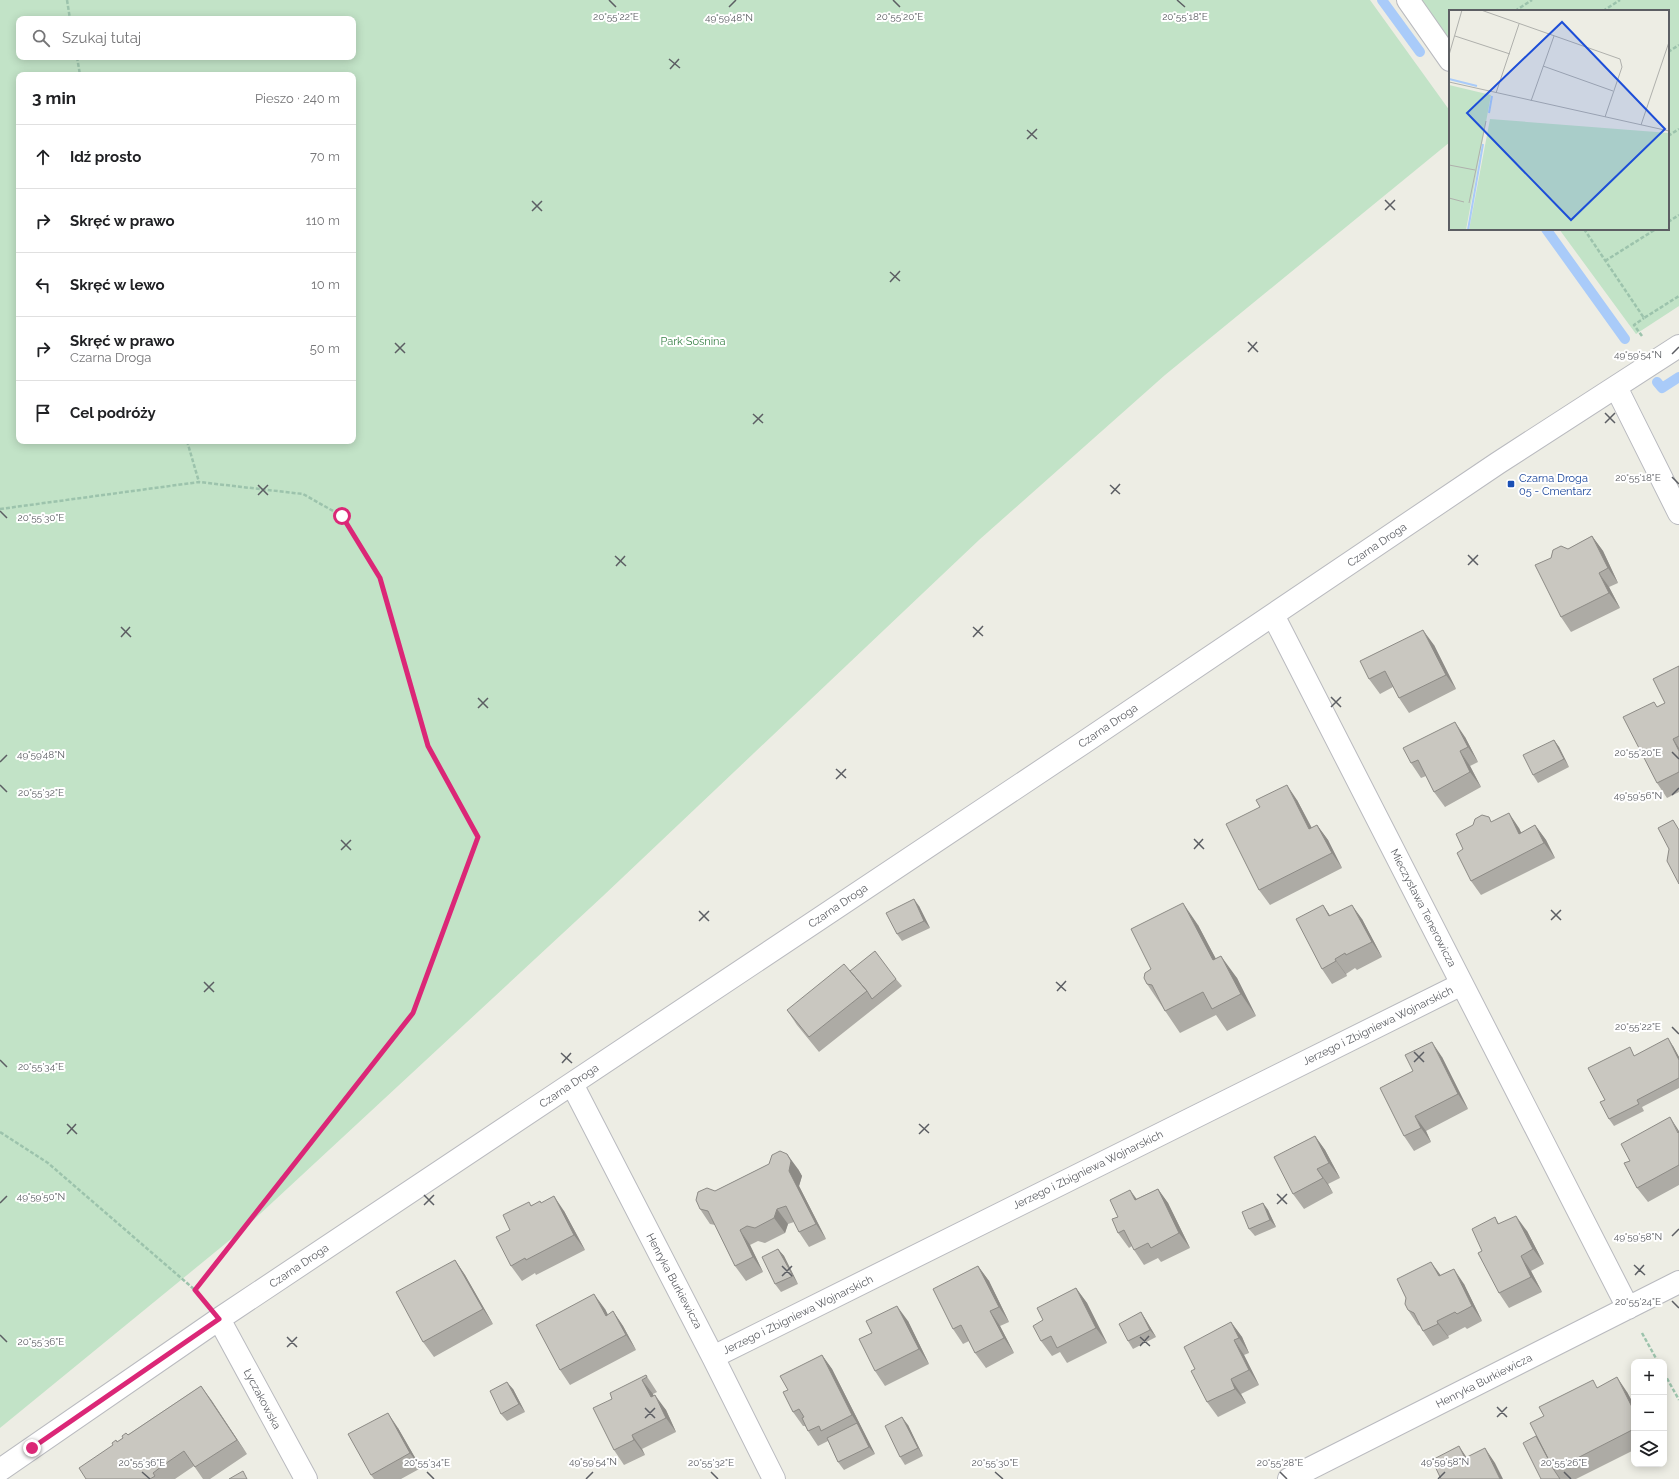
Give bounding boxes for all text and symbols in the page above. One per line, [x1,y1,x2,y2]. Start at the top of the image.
inset map [1449,10,1669,230]
text: 20°55'22"E [593,11,639,22]
text: 20°55'20"E [877,11,923,22]
text: 20°55'18"E [1162,11,1208,22]
text: 49°59'48"N [705,12,753,23]
search box [16,16,356,60]
icon: search [30,27,52,49]
text: Szukaj tutaj [62,29,141,47]
text: 3 min [32,88,76,108]
text: Pieszo · 240 m [255,91,340,106]
icon: ahead [32,146,54,168]
text: Idź prosto [70,148,141,166]
text: 70 m [310,149,340,164]
icon: right [32,210,54,232]
text: Skręć w prawo [70,212,175,230]
text: 110 m [306,213,340,228]
icon: left [32,274,54,296]
text: Skręć w lewo [70,276,165,294]
text: 10 m [311,277,340,292]
text: Skręć w prawo [70,332,175,350]
park label: Park Sośnina [660,335,726,348]
icon: right [32,338,54,360]
text: 50 m [310,341,340,356]
text: 49°59'54"N [1614,349,1662,360]
text: Czarna Droga [70,350,151,365]
icon: arrive [32,402,54,424]
text: Cel podróży [70,404,156,422]
place label: Czarna Droga 05 - Cmentarz [1519,472,1592,498]
text: 20°55'18"E [1615,472,1661,483]
marker: Czarna Droga 05 - Cmentarz [1506,479,1516,489]
route start [333,507,351,525]
text: 20°55'30"E [18,512,64,523]
street label: Czarna Droga [1345,520,1409,570]
street label: Czarna Droga [1076,701,1140,751]
text: 20°55'20"E [1615,747,1661,758]
text: 49°59'48"N [17,749,65,760]
text: 20°55'32"E [18,787,64,798]
text: 49°59'56"N [1614,790,1662,801]
street label: Mieczysława Tenerowicza [1387,847,1459,969]
street label: Czarna Droga [806,881,870,931]
street label: Jerzego i Zbigniewa Wojnarskich [1301,984,1455,1068]
text: 20°55'22"E [1615,1021,1661,1032]
text: 20°55'34"E [18,1061,64,1072]
street label: Czarna Droga [537,1061,601,1111]
street label: Jerzego i Zbigniewa Wojnarskich [1011,1128,1165,1212]
text: 49°59'50"N [17,1191,65,1202]
street label: Henryka Burkiewicza [643,1231,705,1331]
text: 49°59'58"N [1614,1231,1662,1242]
street label: Czarna Droga [267,1241,331,1291]
street label: Jerzego i Zbigniewa Wojnarskich [721,1273,875,1357]
text: 20°55'24"E [1615,1296,1661,1307]
text: 20°55'36"E [18,1336,64,1347]
street label: Henryka Burkiewicza [1434,1351,1534,1411]
map controls [1631,1359,1667,1467]
button: + [1631,1359,1667,1395]
street label: Łyczakowska [241,1367,283,1431]
button: − [1631,1395,1667,1431]
button: layers [1631,1431,1667,1467]
route end [23,1439,41,1457]
text: 49°59'54"N [569,1456,617,1467]
text: 49°59'58"N [1421,1456,1469,1467]
text: 20°55'36"E [119,1457,165,1468]
text: 20°55'34"E [404,1457,450,1468]
text: 20°55'32"E [688,1457,734,1468]
text: 20°55'30"E [972,1457,1018,1468]
text: 20°55'28"E [1257,1457,1303,1468]
text: 20°55'26"E [1541,1457,1587,1468]

